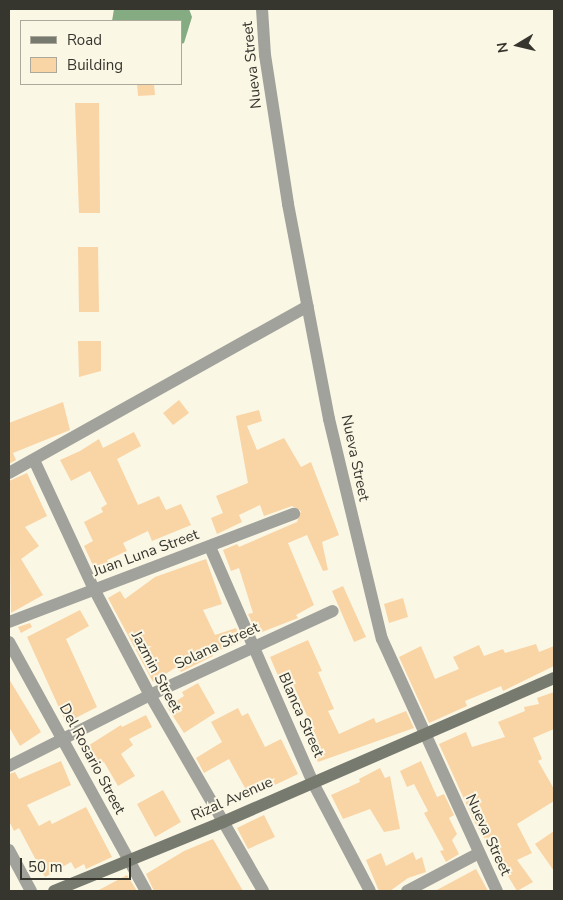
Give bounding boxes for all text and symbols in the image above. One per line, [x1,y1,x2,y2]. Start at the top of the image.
legend [20,20,182,85]
street label: Nueva Street [238,20,266,110]
north arrow [493,20,543,70]
text: Road [67,30,102,50]
text: N [492,41,513,54]
text: Building [67,55,123,75]
street label: Nueva Street [337,413,373,503]
street label: Juan Luna Street [91,526,201,580]
street label: Solana Street [172,619,262,673]
street label: Jazmin Street [127,628,185,716]
street label: Blanca Street [274,670,328,760]
street label: Del Rosario Street [55,701,129,817]
street label: Rizal Avenue [188,773,276,825]
street label: Nueva Street [461,791,515,879]
scale bar [22,848,134,880]
text: 50 m [28,857,63,877]

